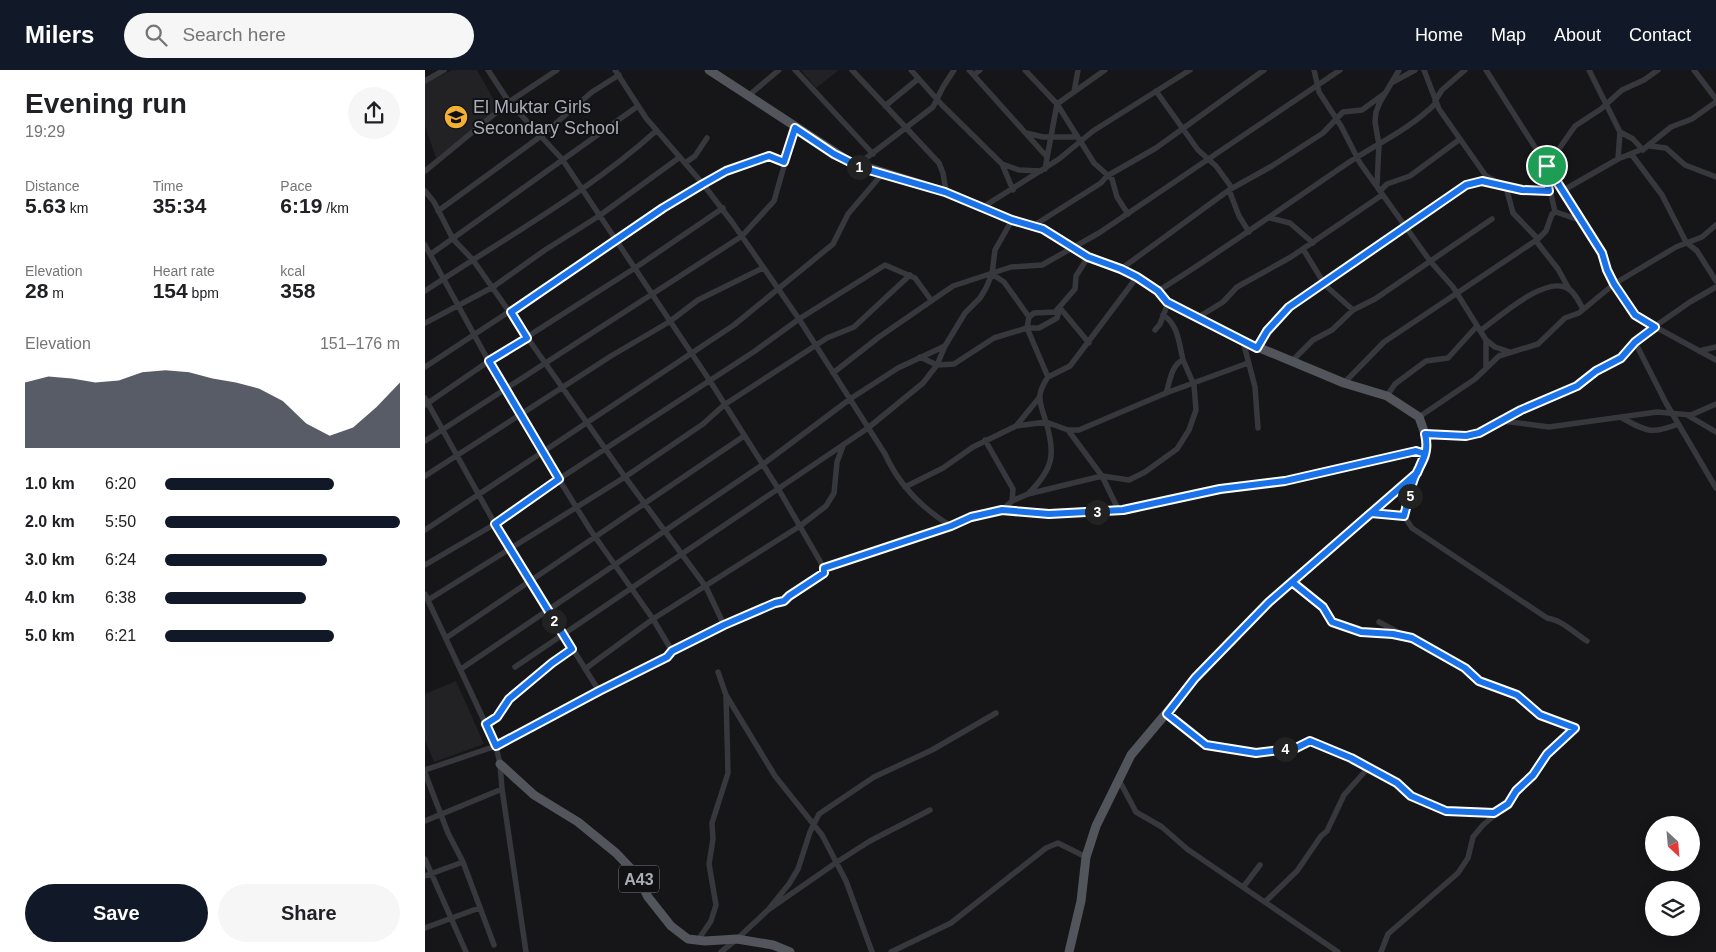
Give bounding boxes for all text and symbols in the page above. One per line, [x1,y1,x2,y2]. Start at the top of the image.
search box [124,13,474,58]
text: Milers [25,21,94,48]
icon: search [142,21,170,49]
text: Search here [182,24,286,45]
text: Home [1415,25,1463,45]
text: Map [1491,25,1526,45]
text: About [1554,25,1601,45]
text: Contact [1629,25,1691,45]
button: share [348,87,400,139]
text: Evening run [25,88,187,119]
place label: El Muktar Girls Secondary School [473,97,619,138]
school or university icon: El Muktar Girls Secondary School [443,104,469,130]
text: 19:29 [25,123,65,140]
pin [1526,145,1568,187]
icon: arrive [1533,152,1561,180]
pin: 1 [847,154,871,180]
text: 1 [856,159,863,175]
text: Distance [25,178,79,194]
text: Time [153,178,183,194]
text: Pace [280,178,312,194]
text: 5.63 [25,194,66,217]
text: 35:34 [153,194,206,217]
text: 6:19 [280,194,322,217]
text: km [66,200,88,216]
text: /km [322,200,349,216]
text: Elevation [25,263,83,279]
text: Heart rate [153,263,215,279]
text: kcal [280,263,305,279]
text: 28 [25,279,48,302]
text: 154 [153,279,188,302]
text: 358 [280,279,315,302]
text: m [48,285,64,301]
text: bpm [188,285,219,301]
text: Elevation [25,335,91,352]
text: 151–176 m [320,335,400,352]
text: 1.0 km [25,475,75,492]
text: 6:20 [105,475,136,492]
pin: 5 [1397,484,1423,508]
text: 5 [1407,488,1414,504]
pin: 3 [1085,500,1109,524]
text: 3 [1094,504,1101,520]
text: 2.0 km [25,513,75,530]
text: 5:50 [105,513,136,530]
text: 3.0 km [25,551,75,568]
text: 6:24 [105,551,136,568]
text: 4.0 km [25,589,75,606]
text: 6:38 [105,589,136,606]
pin: 2 [541,608,567,634]
text: 2 [551,613,558,629]
text: 5.0 km [25,627,75,644]
text: 6:21 [105,627,136,644]
pin: 4 [1273,736,1297,762]
text: 4 [1282,741,1289,757]
north arrow [1645,816,1700,871]
map controls [1645,816,1700,936]
road number: A43 [619,866,659,892]
button: layers [1645,881,1700,936]
button: Save [25,884,208,942]
button: Share [218,884,400,942]

